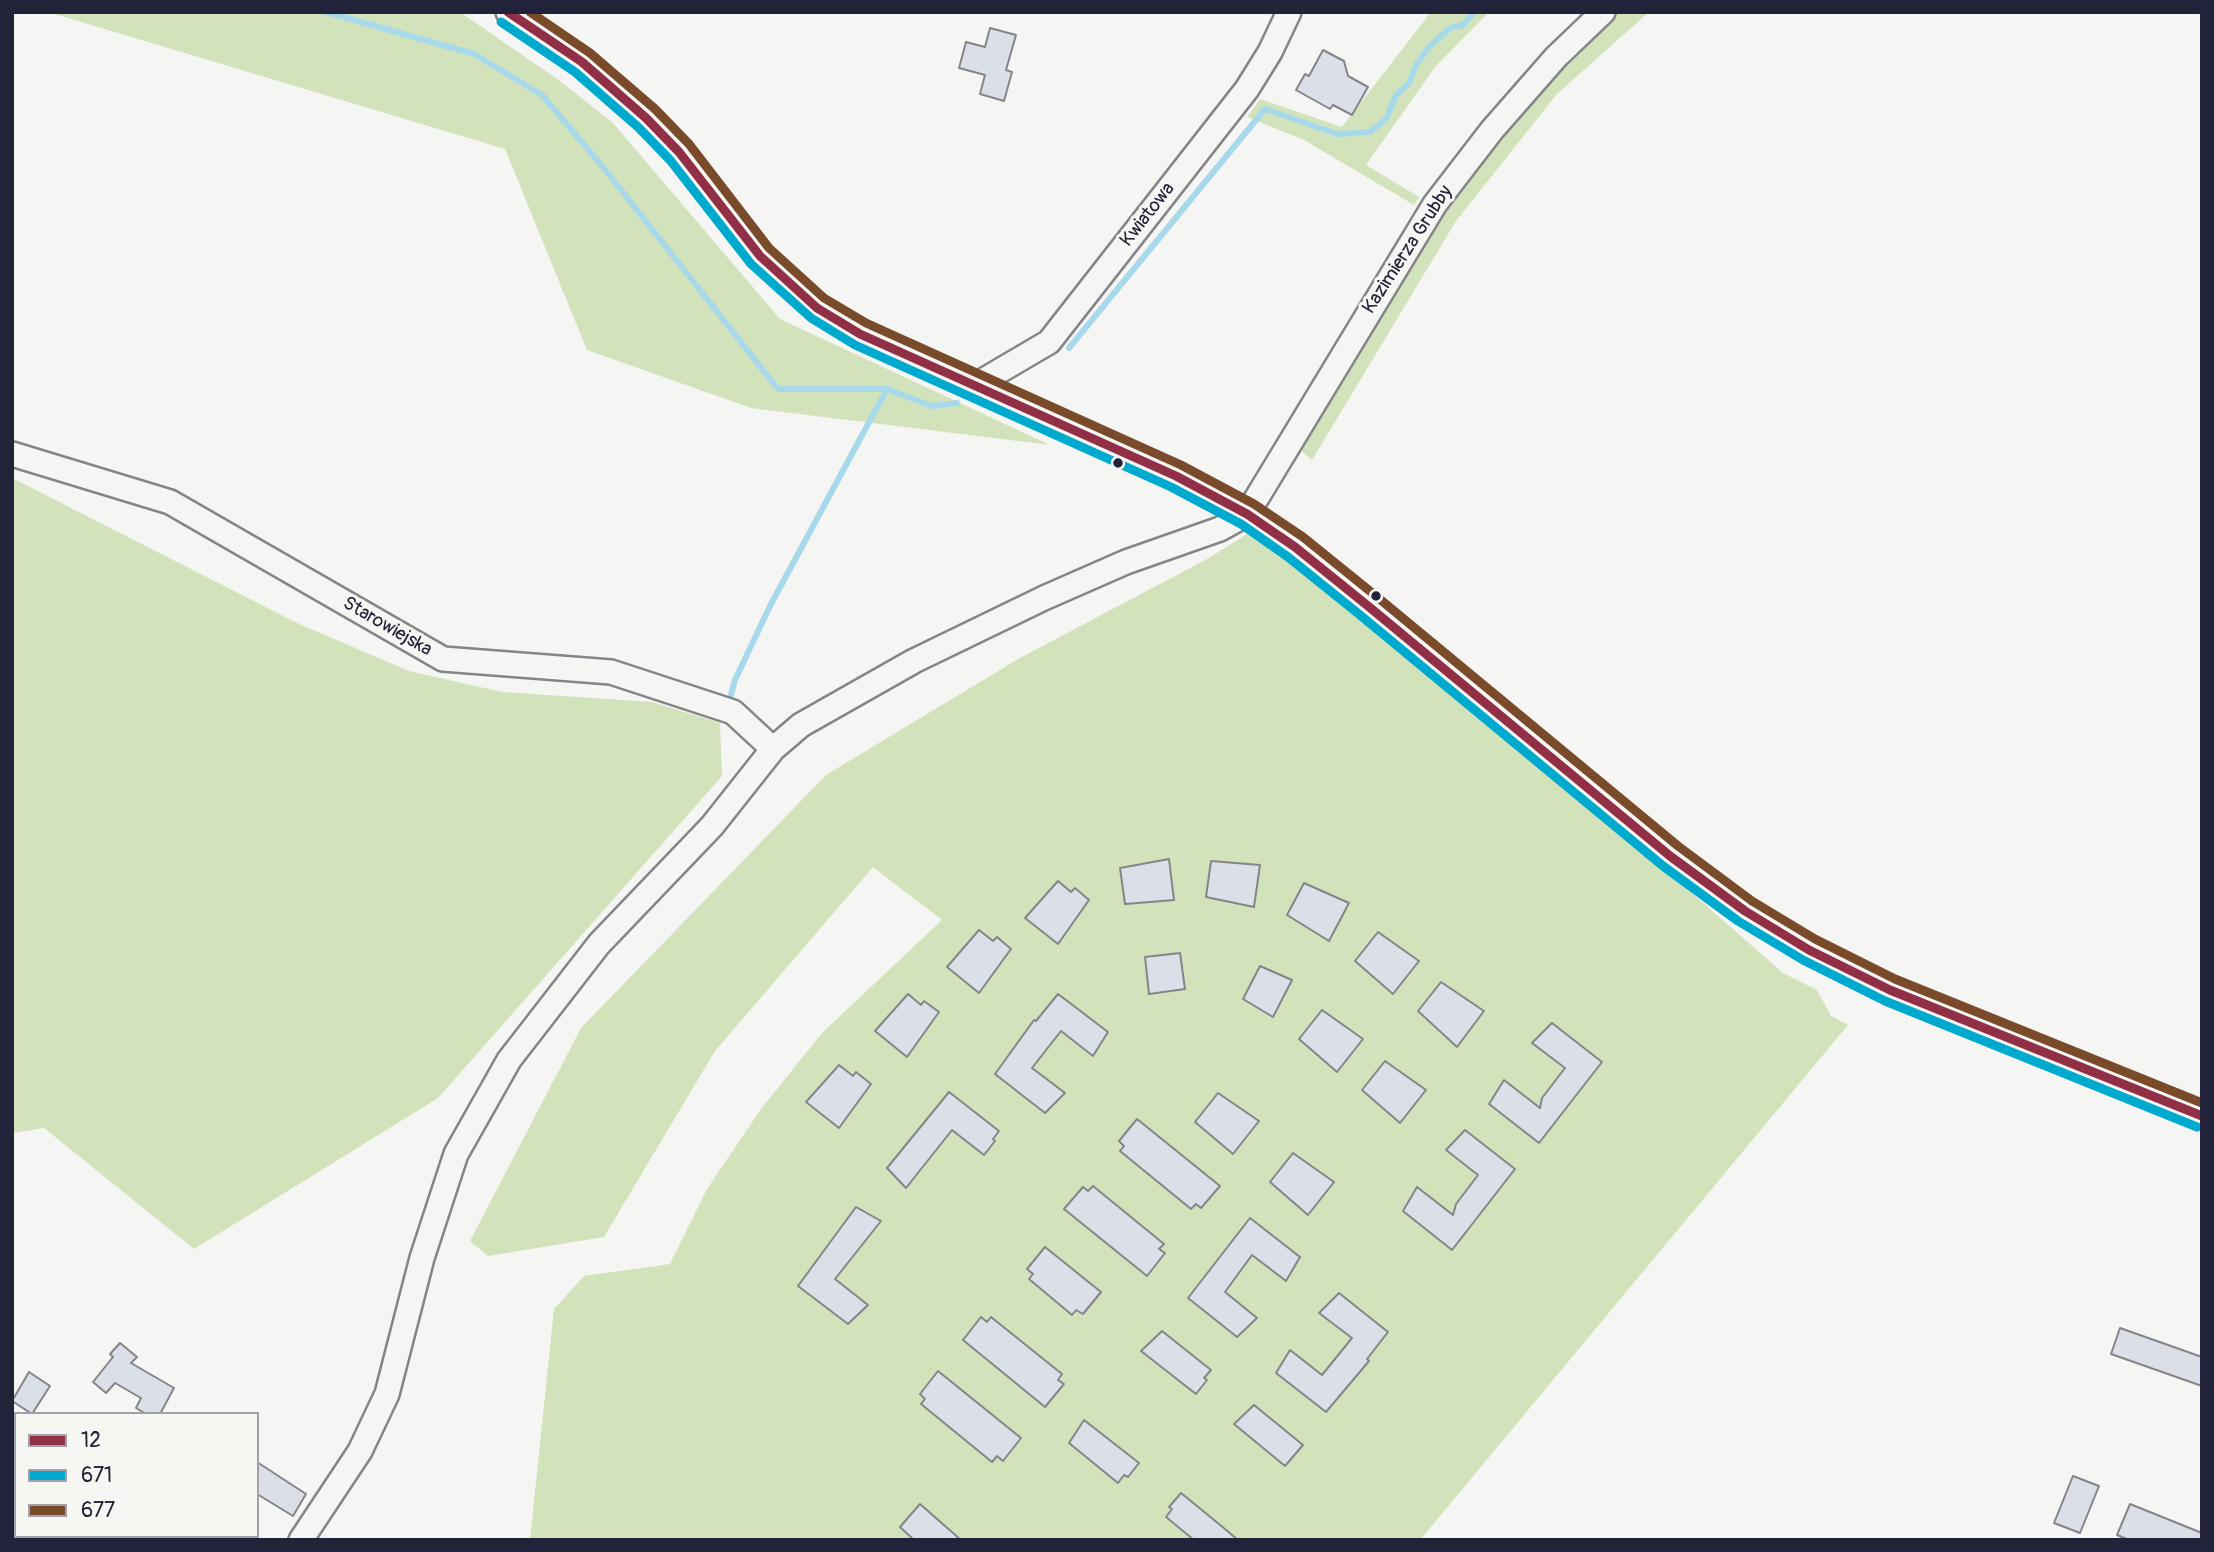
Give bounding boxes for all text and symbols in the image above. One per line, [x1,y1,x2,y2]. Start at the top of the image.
street label: Kwiatowa [1116,178,1180,252]
street label: Kazimierza Grubby [1358,182,1458,318]
unlabelled marker [1111,456,1125,470]
unlabelled marker [1369,589,1383,603]
street label: Starowiejska [338,592,436,662]
legend [14,1412,259,1538]
text: 12 [81,1427,101,1454]
text: 671 [81,1462,112,1489]
text: 677 [81,1497,115,1524]

